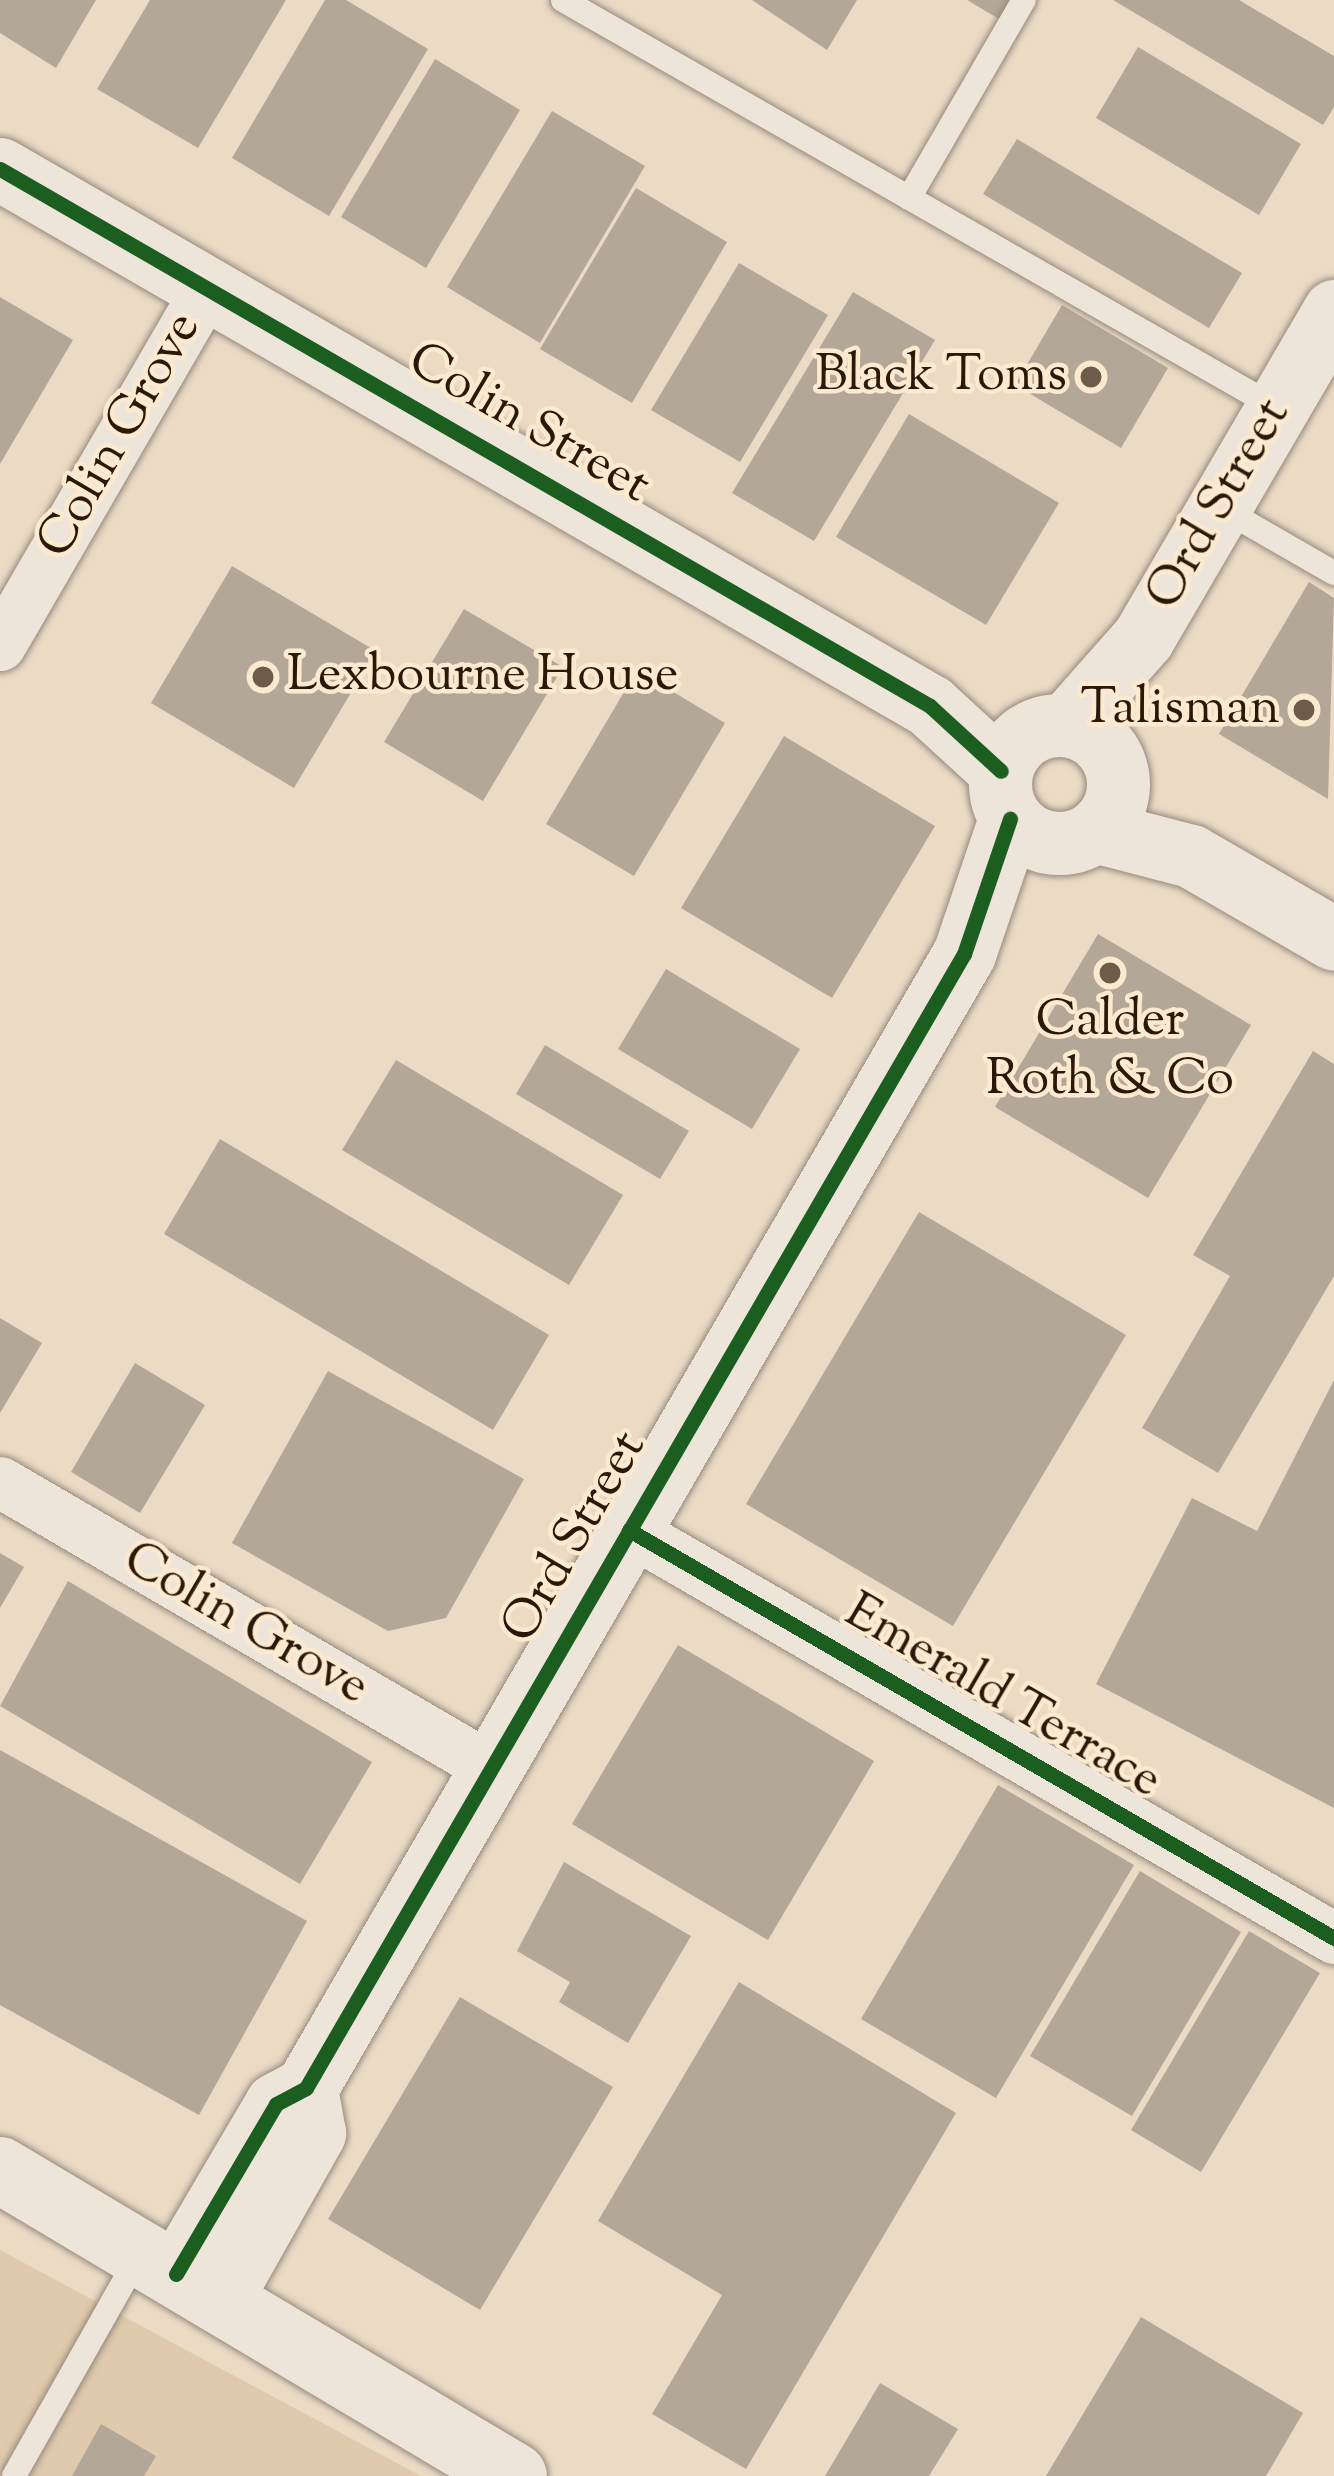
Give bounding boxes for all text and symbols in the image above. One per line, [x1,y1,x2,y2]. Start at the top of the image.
street label: Colin Grove [26,302,216,570]
street label: Colin Street [396,331,660,519]
place label: Black Toms [815,346,1067,408]
marker: Black Toms [1078,364,1104,390]
street label: Ord Street [1135,388,1305,622]
place label: Lexbourne House [287,646,678,708]
marker: Lexbourne House [250,664,276,690]
place label: Talisman [1081,679,1280,741]
marker: Talisman [1291,697,1317,723]
marker: Calder Roth & Co [1097,960,1123,986]
place label: Calder Roth & Co [986,992,1234,1112]
street label: Ord Street [491,1421,661,1655]
street label: Colin Grove [111,1530,379,1720]
street label: Emerald Terrace [833,1583,1171,1813]

